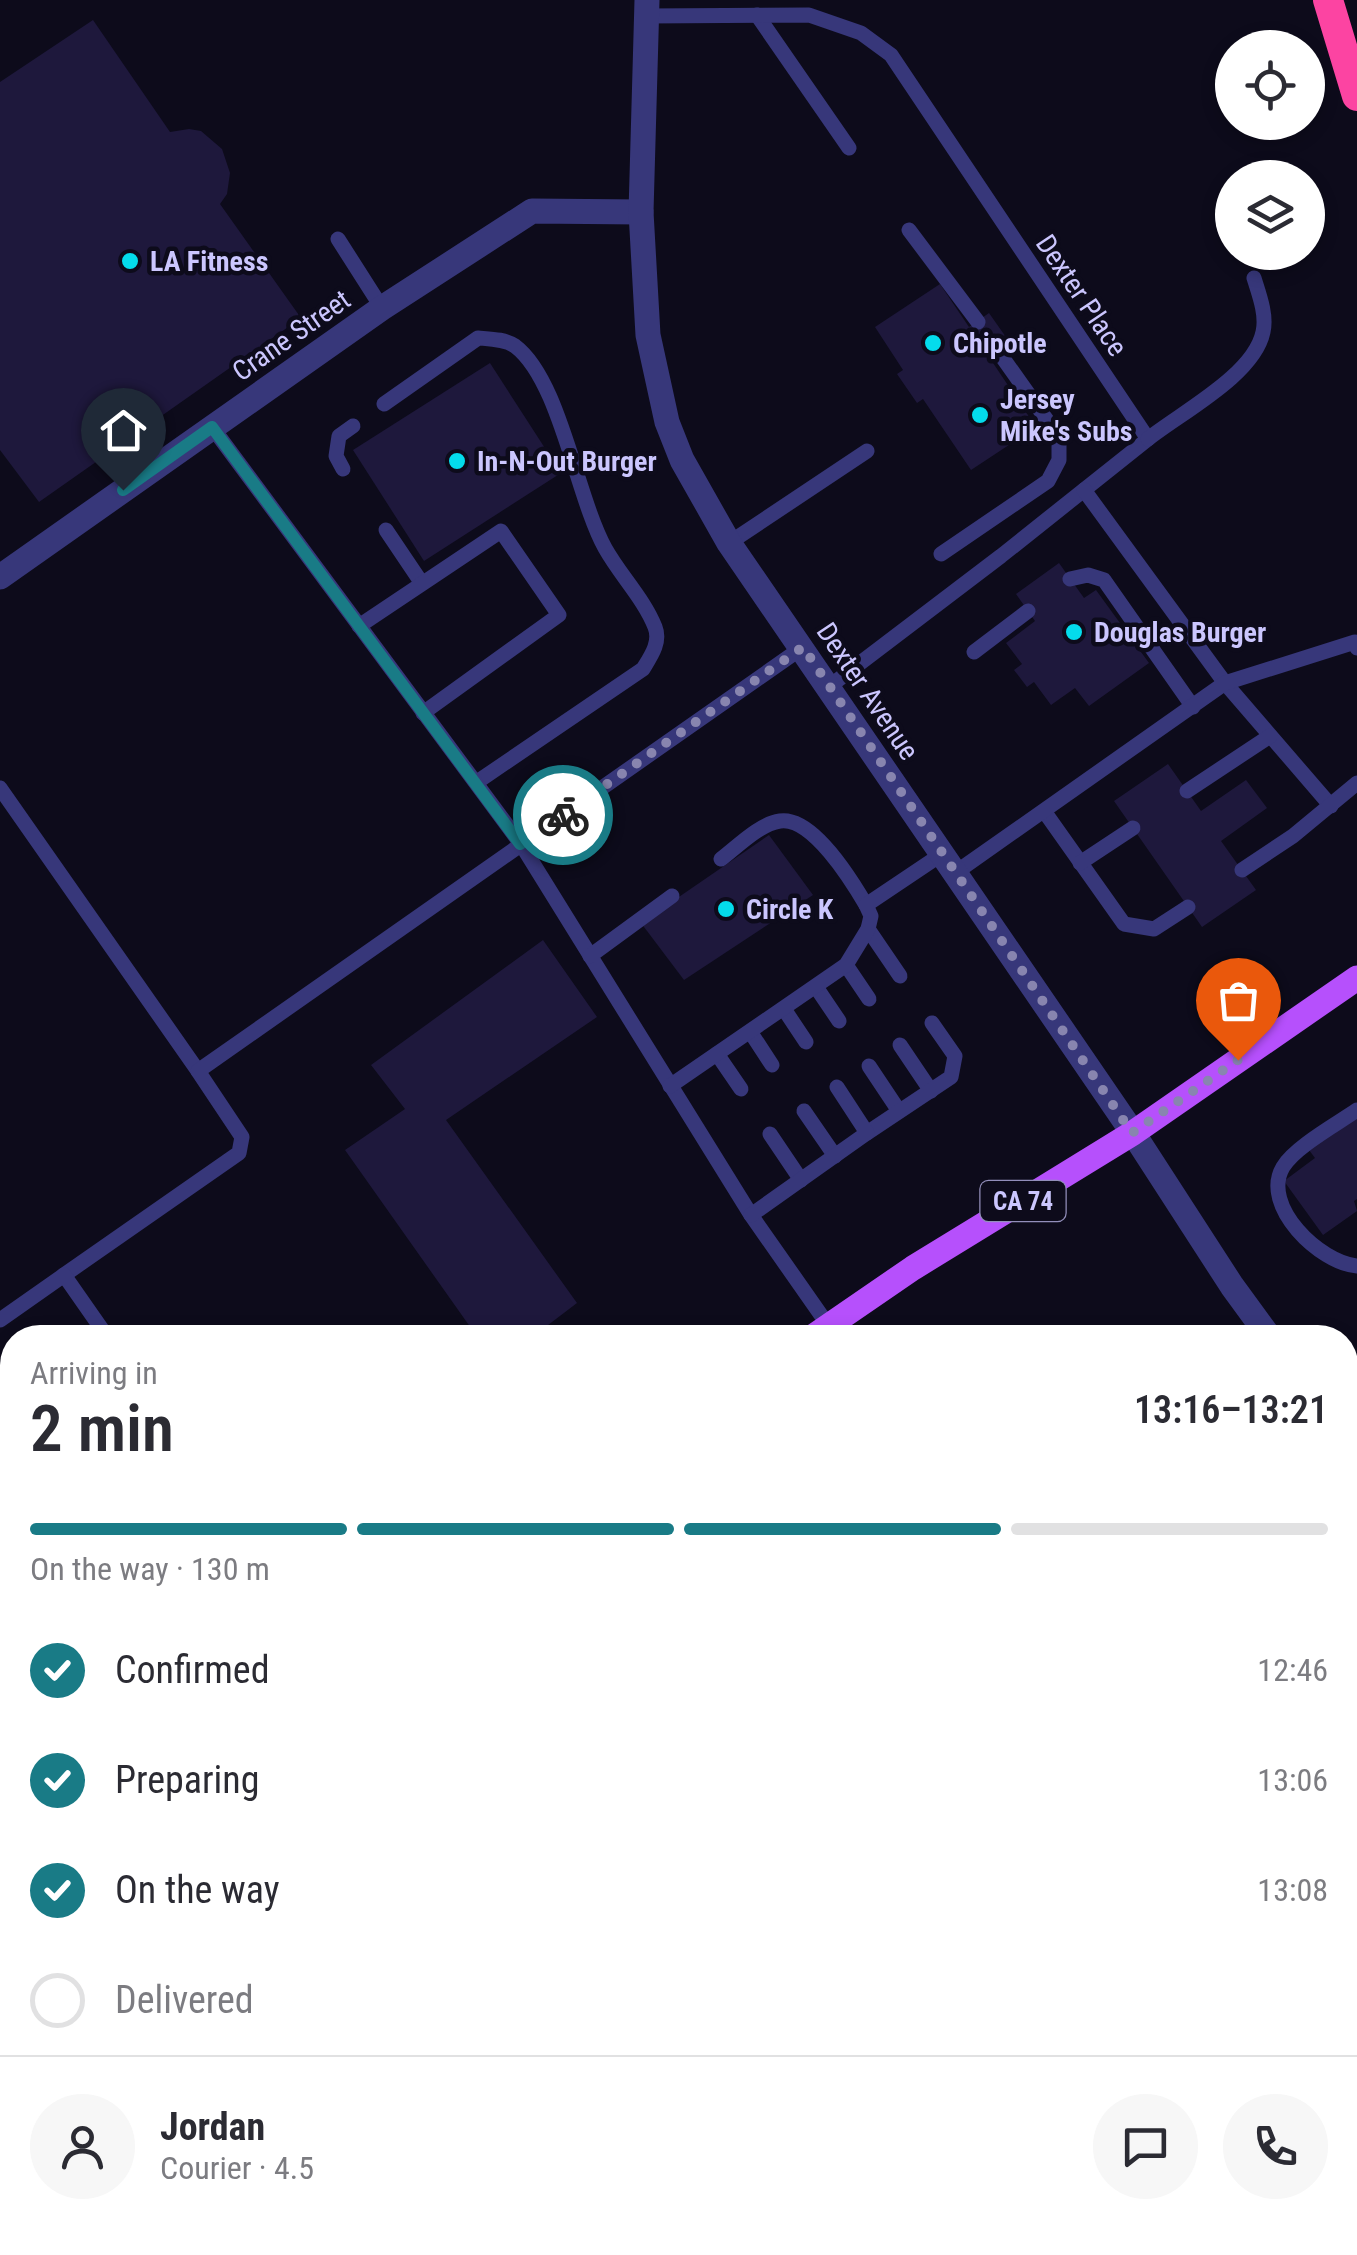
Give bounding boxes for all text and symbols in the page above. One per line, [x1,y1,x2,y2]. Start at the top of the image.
map controls [1215,30,1325,270]
button: locate [1215,30,1325,140]
button: layers [1215,160,1325,270]
street label: Dexter Place [1029,228,1134,362]
place label: LA Fitness [150,245,268,278]
marker: LA Fitness [119,250,141,272]
street label: Crane Street [226,283,356,388]
place label: Chipotle [953,327,1047,360]
marker: Chipotle [922,332,944,354]
place label: Jersey Mike's Subs [1000,383,1133,448]
pin [81,388,166,491]
icon: home [96,403,151,458]
marker: Jersey Mike's Subs [969,404,991,426]
place label: In-N-Out Burger [477,445,657,478]
marker: In-N-Out Burger [446,450,468,472]
street label: Dexter Avenue [810,616,926,766]
place label: Douglas Burger [1094,616,1266,649]
marker: Douglas Burger [1063,621,1085,643]
courier [513,765,613,865]
icon: bike [536,788,591,843]
place label: Circle K [746,893,834,926]
marker: Circle K [715,898,737,920]
pin [1196,958,1281,1061]
icon: bag [1211,973,1266,1028]
road number: CA 74 [980,1181,1066,1221]
text: Arriving in [30,1354,158,1392]
text: 13:16–13:21 [1134,1388,1328,1432]
text: 2 min [30,1391,174,1467]
text: On the way · 130 m [30,1550,270,1588]
icon: check [30,1643,85,1698]
text: Confirmed [115,1648,270,1692]
text: 12:46 [1257,1651,1328,1689]
icon: check [30,1753,85,1808]
text: Preparing [115,1758,260,1802]
text: 13:06 [1257,1761,1328,1799]
icon: check [30,1863,85,1918]
text: On the way [115,1868,280,1912]
text: 13:08 [1257,1871,1328,1909]
text: Delivered [115,1978,254,2022]
button: person [30,2094,135,2199]
button: chat [1093,2094,1198,2199]
button: phone [1223,2094,1328,2199]
text: Jordan [160,2105,265,2149]
text: Courier · 4.5 [160,2149,314,2187]

